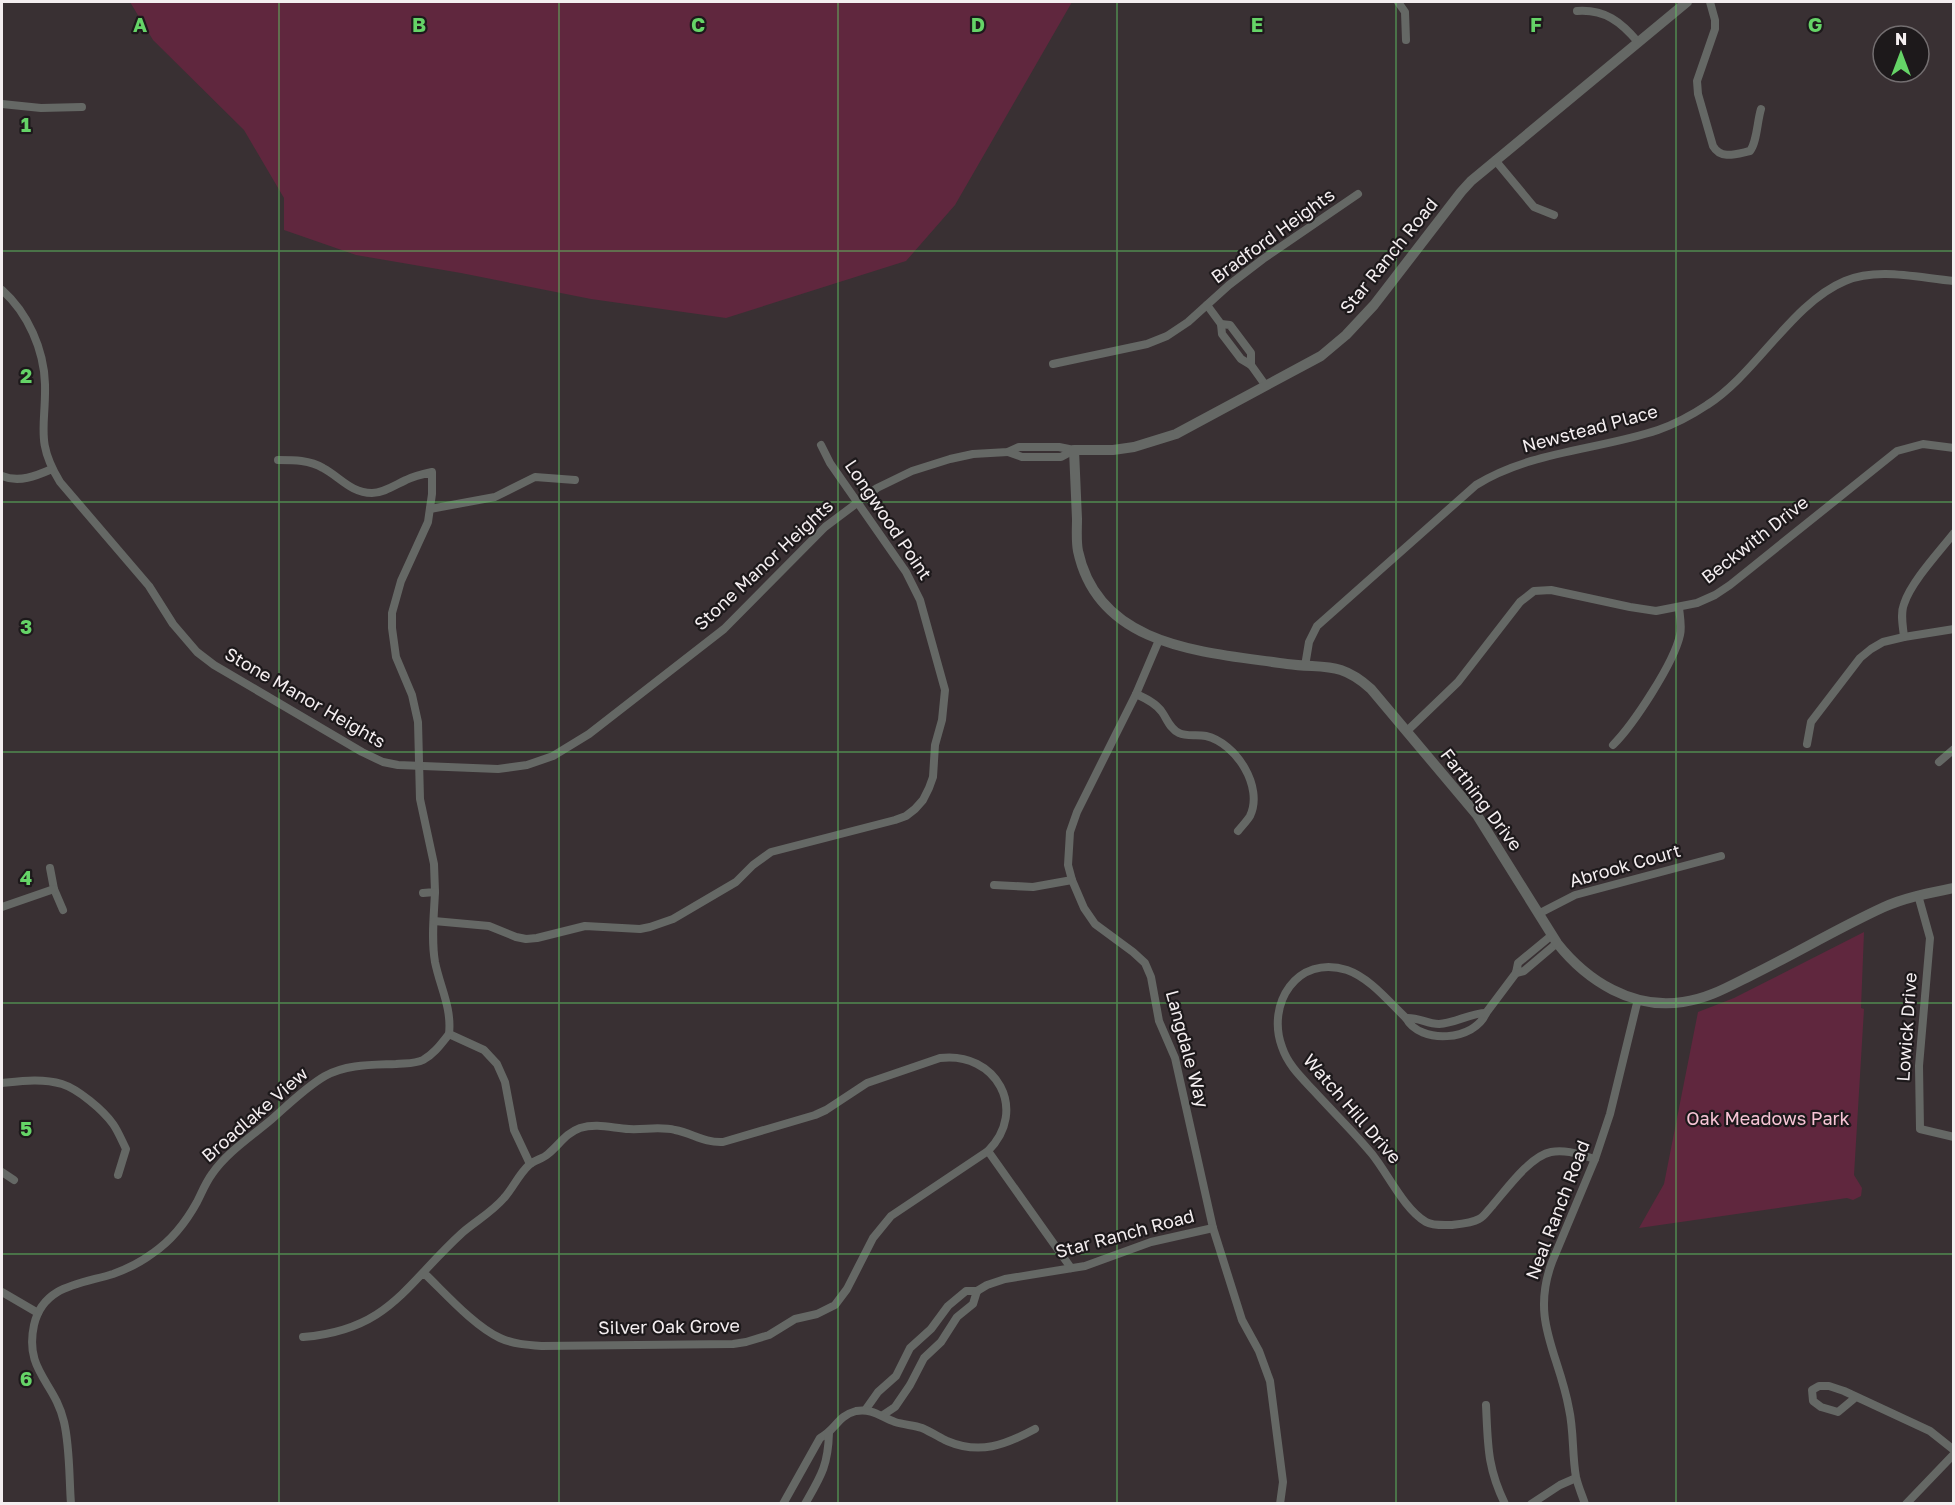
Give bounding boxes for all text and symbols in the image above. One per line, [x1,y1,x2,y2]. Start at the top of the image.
text: A [133,12,147,36]
text: B [412,12,426,36]
text: C [691,12,705,36]
text: D [971,12,985,36]
text: E [1251,12,1263,36]
text: F [1530,12,1542,36]
text: G [1808,12,1822,36]
north arrow [1871,24,1931,84]
text: N [1895,29,1907,49]
text: 1 [21,112,31,136]
street label: Bradford Heights [1206,183,1338,287]
street label: Star Ranch Road [1335,193,1442,318]
text: 2 [20,363,32,387]
street label: Newstead Place [1520,399,1660,457]
street label: Longwood Point [841,455,937,584]
street label: Beckwith Drive [1697,491,1812,588]
street label: Stone Manor Heights [689,494,837,634]
text: 3 [20,614,32,638]
street label: Stone Manor Heights [221,642,390,752]
street label: Farthing Drive [1436,744,1527,855]
street label: Abrook Court [1567,839,1683,891]
text: 4 [20,865,32,889]
street label: Lowick Drive [1891,972,1921,1082]
street label: Langdale Way [1162,987,1214,1110]
street label: Watch Hill Drive [1299,1049,1406,1168]
street label: Broadlake View [197,1062,312,1166]
park label: Oak Meadows Park [1686,1107,1850,1129]
text: 5 [20,1116,32,1140]
street label: Neal Ranch Road [1520,1137,1594,1282]
street label: Star Ranch Road [1053,1204,1197,1262]
street label: Silver Oak Grove [598,1314,740,1338]
text: 6 [20,1366,32,1390]

